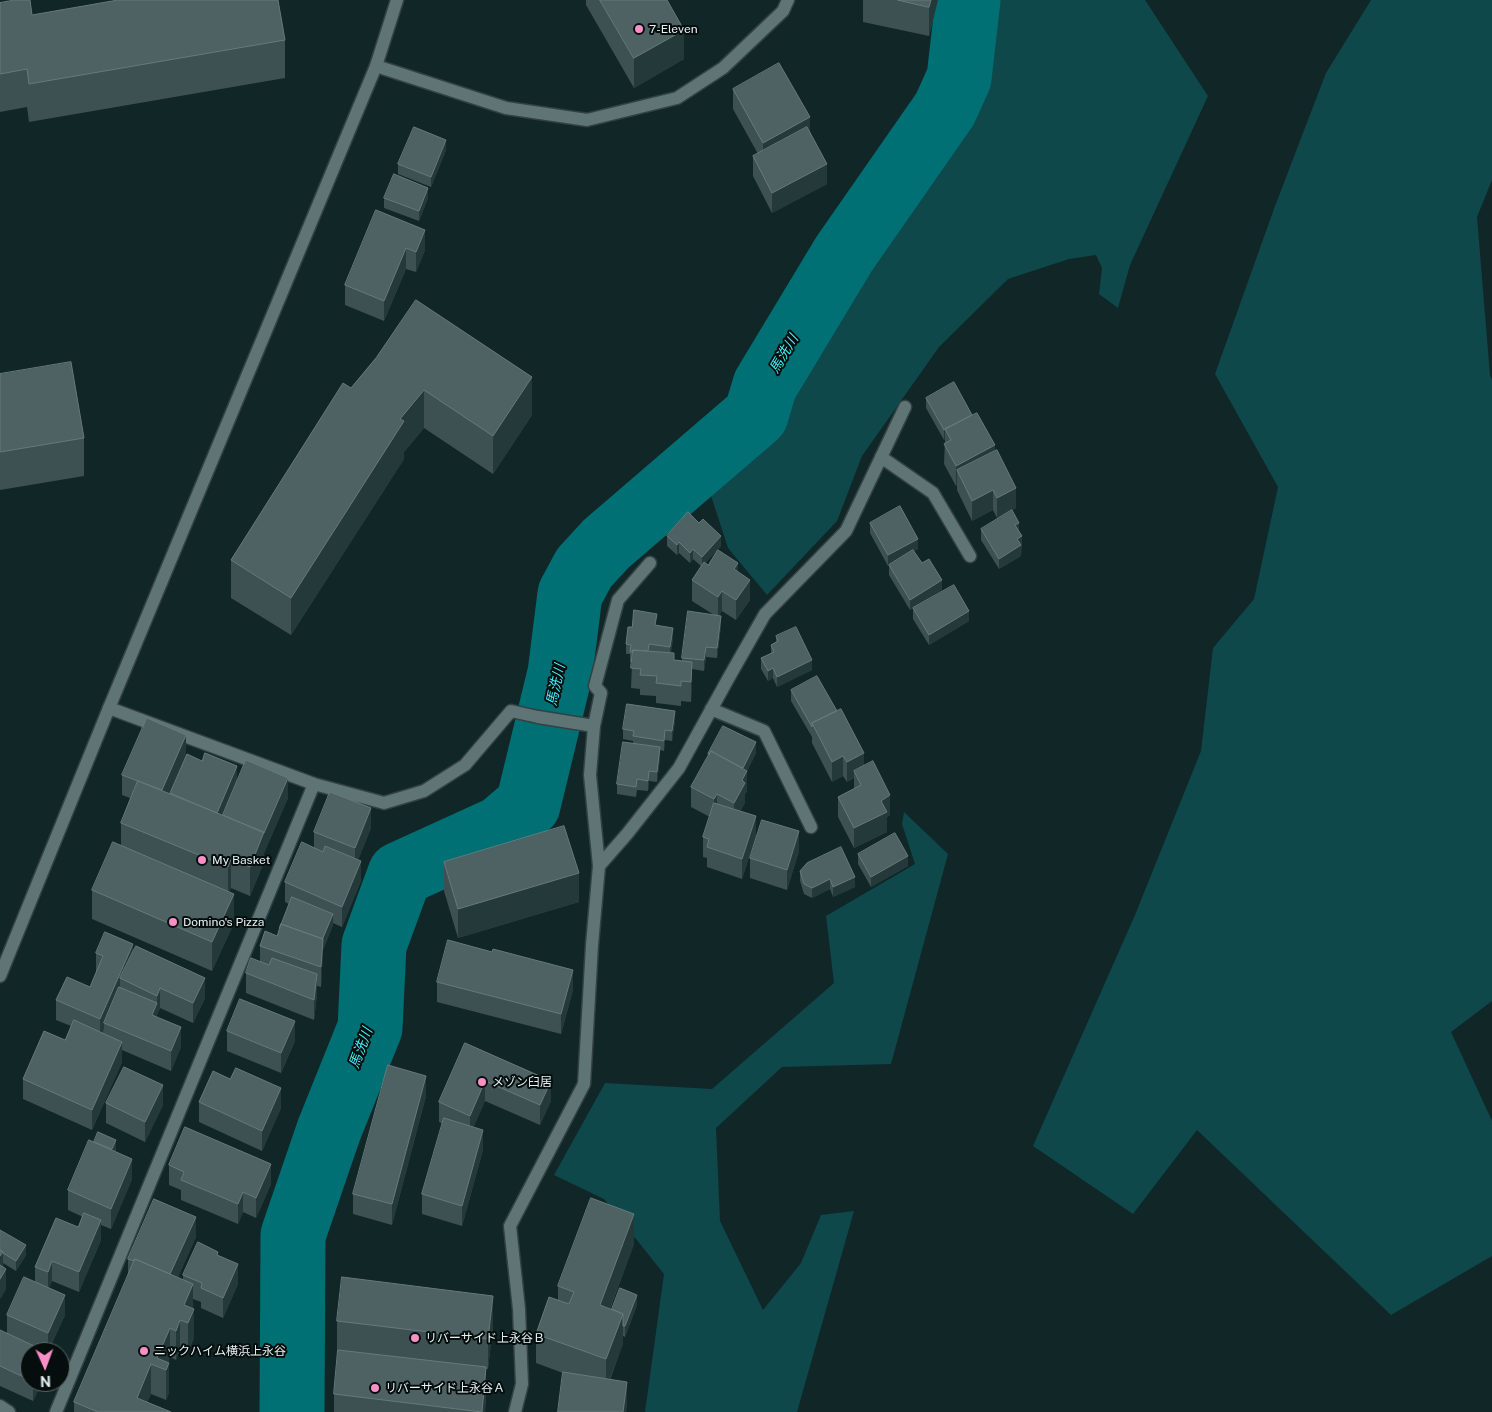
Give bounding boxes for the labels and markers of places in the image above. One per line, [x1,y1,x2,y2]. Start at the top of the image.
place label: 7-Eleven [649,22,698,36]
marker: 7-Eleven [633,23,645,35]
place label: My Basket [212,853,270,867]
marker: My Basket [196,854,208,866]
place label: Domino's Pizza [183,915,264,929]
marker: Domino's Pizza [167,916,179,928]
place label: メゾン臼居 [492,1075,552,1089]
marker: メゾン臼居 [476,1076,488,1088]
place label: リバーサイド上永谷Ｂ [425,1331,545,1345]
marker: リバーサイド上永谷Ｂ [409,1332,421,1344]
place label: ニックハイム横浜上永谷 [154,1344,286,1358]
marker: ニックハイム横浜上永谷 [138,1345,150,1357]
place label: リバーサイド上永谷Ａ [385,1381,505,1395]
marker: リバーサイド上永谷Ａ [369,1382,381,1394]

